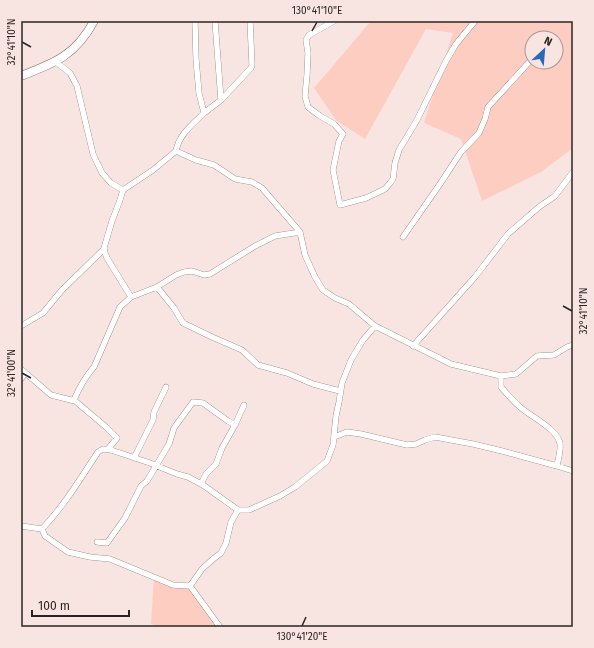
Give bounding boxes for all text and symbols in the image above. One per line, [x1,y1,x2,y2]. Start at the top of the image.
text: 130°41'10"E [292,5,342,17]
text: 32°41'10"N [6,19,18,65]
north arrow [524,30,564,70]
text: N [542,34,554,49]
text: 32°41'10"N [578,288,590,334]
text: 32°41'00"N [6,349,18,397]
scale bar [32,592,129,618]
text: 100 m [38,599,70,613]
text: 130°41'20"E [276,631,328,643]

